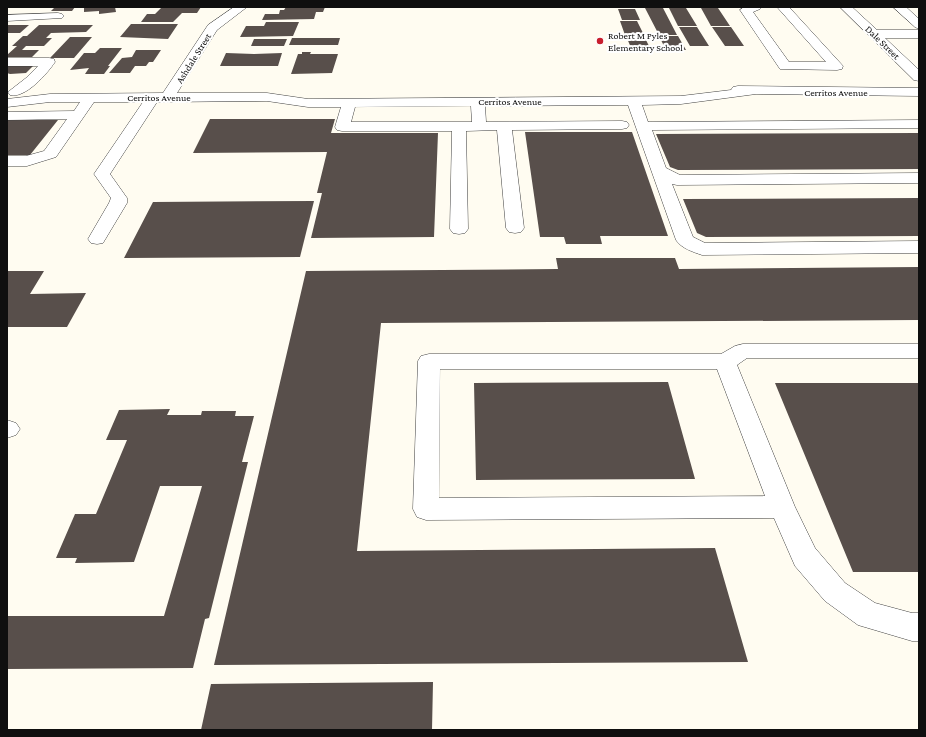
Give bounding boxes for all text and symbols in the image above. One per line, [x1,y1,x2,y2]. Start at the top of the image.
street label: Dale Street [863,23,903,62]
place label: Robert M Pyles Elementary School [608,30,683,53]
street label: Ashdale Street [174,31,214,85]
marker: Robert M Pyles Elementary School [595,36,605,46]
street label: Cerritos Avenue [804,87,868,98]
street label: Cerritos Avenue [127,92,191,103]
street label: Cerritos Avenue [478,96,542,107]

